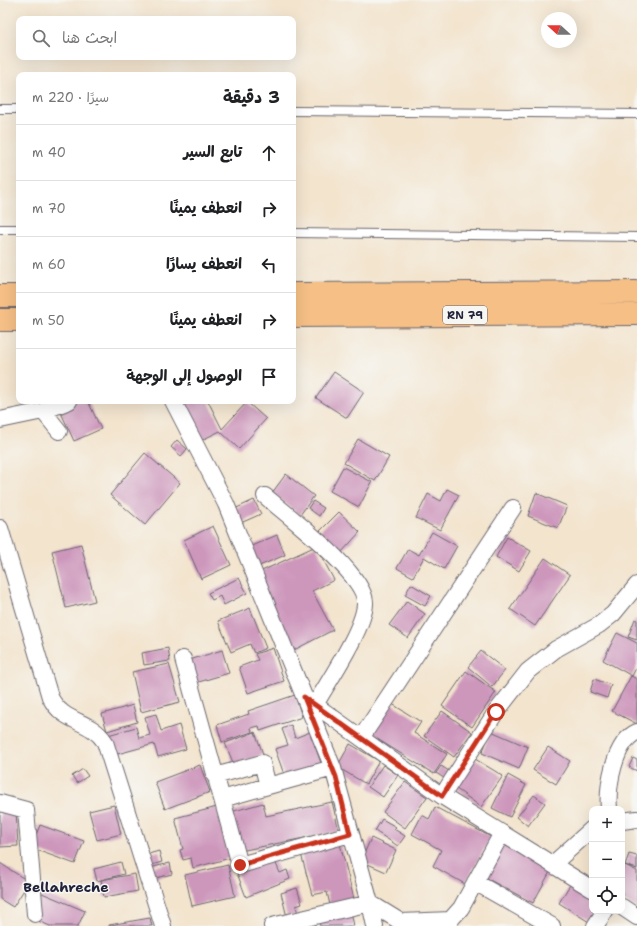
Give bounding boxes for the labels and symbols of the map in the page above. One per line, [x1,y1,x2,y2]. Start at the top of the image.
north arrow [541,12,577,48]
road number: RN 79 [443,306,487,324]
route start [487,703,505,721]
route end [231,856,249,874]
district label: Bellahreche [23,878,109,896]

